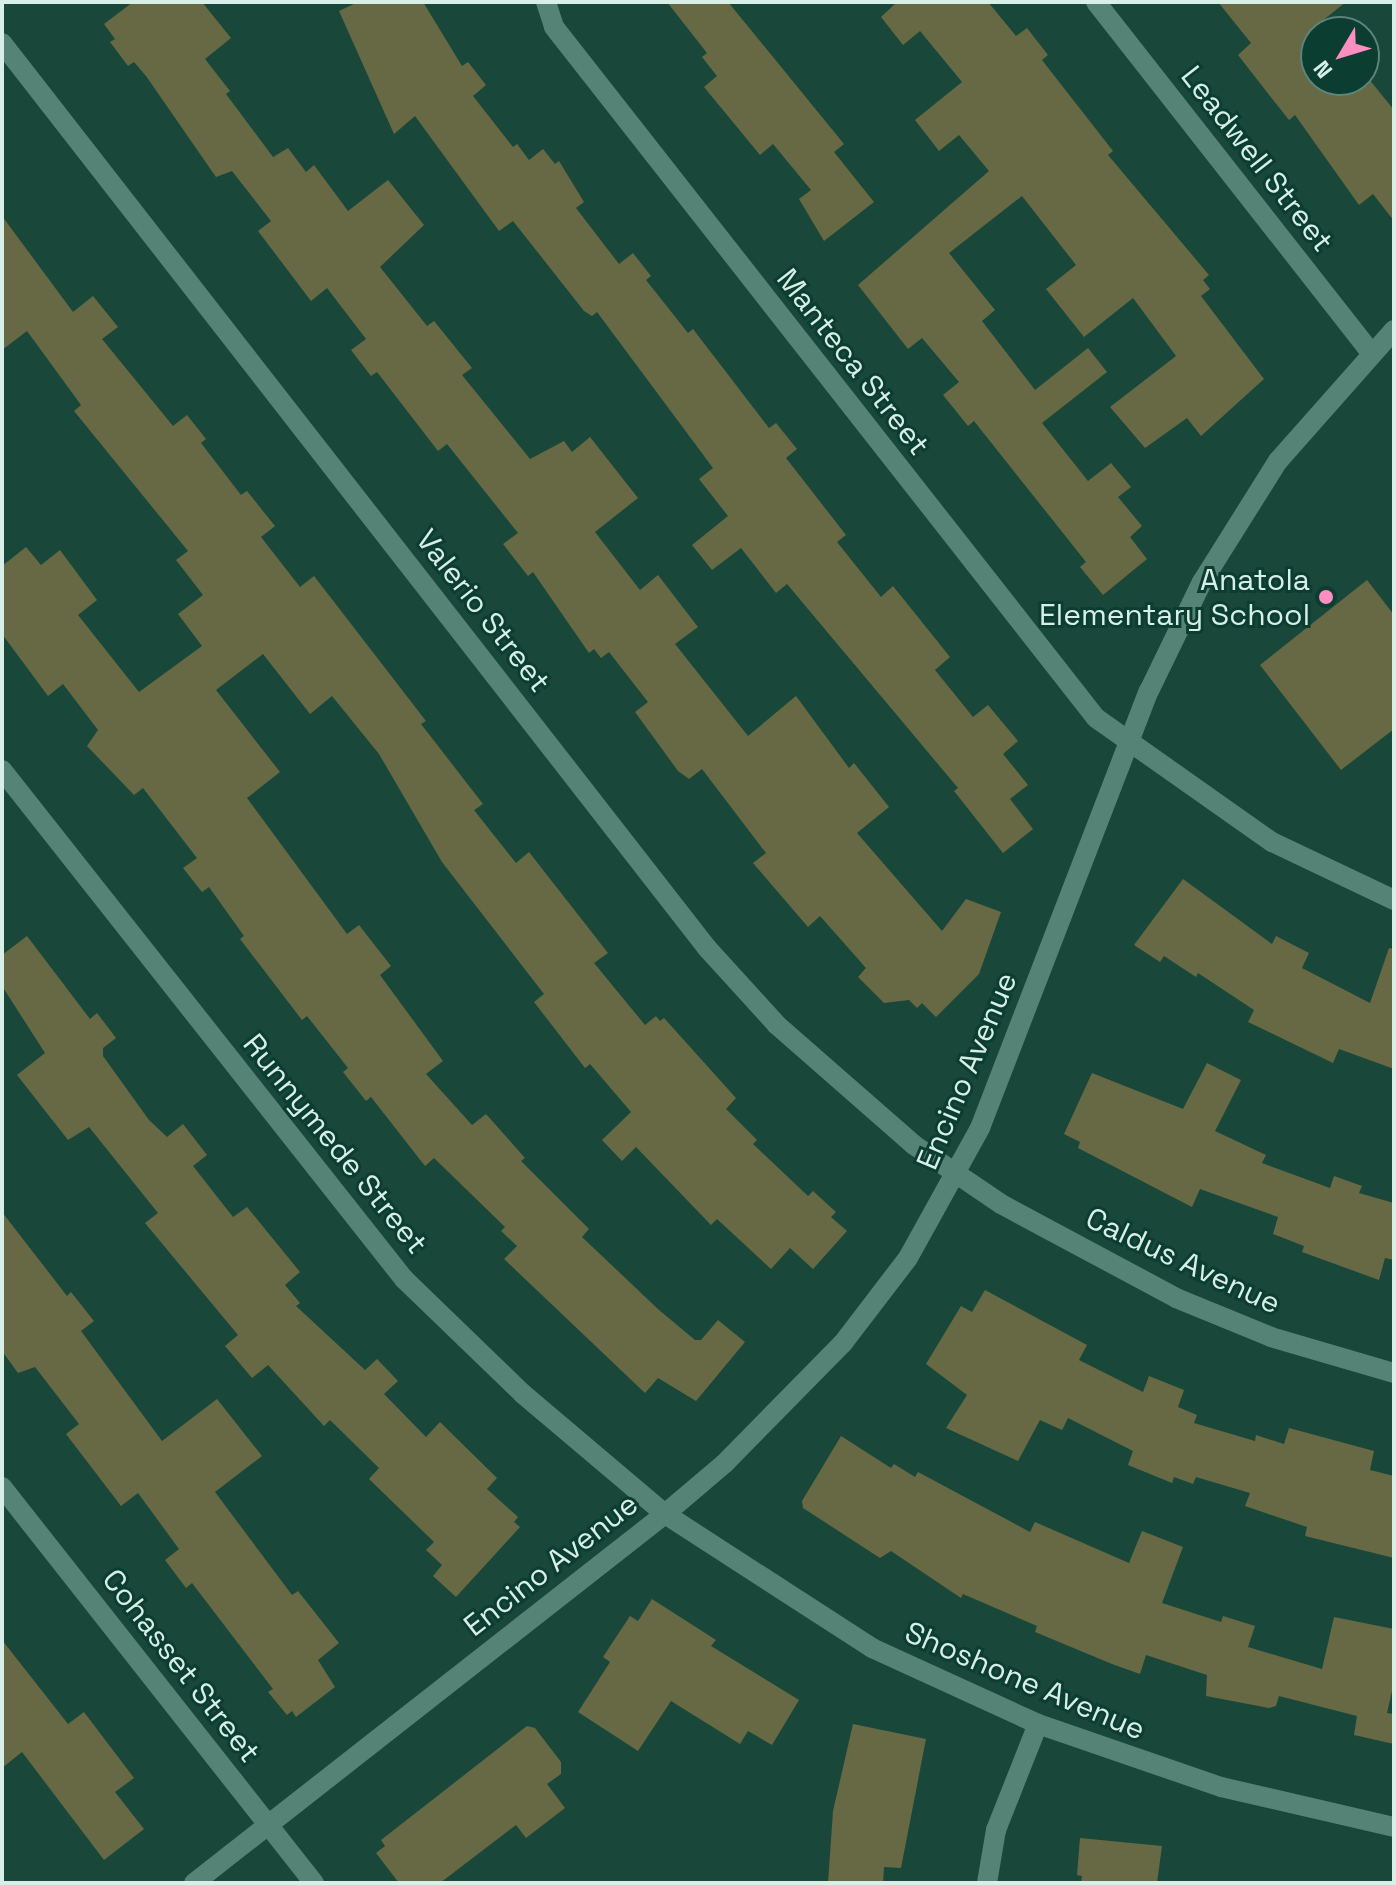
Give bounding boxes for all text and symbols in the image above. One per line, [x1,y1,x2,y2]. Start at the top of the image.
north arrow [1300,16,1380,96]
text: N [1307,55,1338,84]
street label: Leadwell Street [1173,59,1341,259]
street label: Manteca Street [769,262,937,462]
street label: Valerio Street [408,523,558,699]
place label: Anatola Elementary School [1039,562,1310,632]
marker: Anatola Elementary School [1317,588,1335,606]
street label: Encino Avenue [909,967,1025,1175]
street label: Runnymede Street [235,1027,435,1261]
street label: Caldus Avenue [1080,1200,1286,1322]
street label: Encino Avenue [457,1486,645,1644]
street label: Cohasset Street [94,1562,268,1770]
street label: Shoshone Avenue [899,1614,1151,1748]

